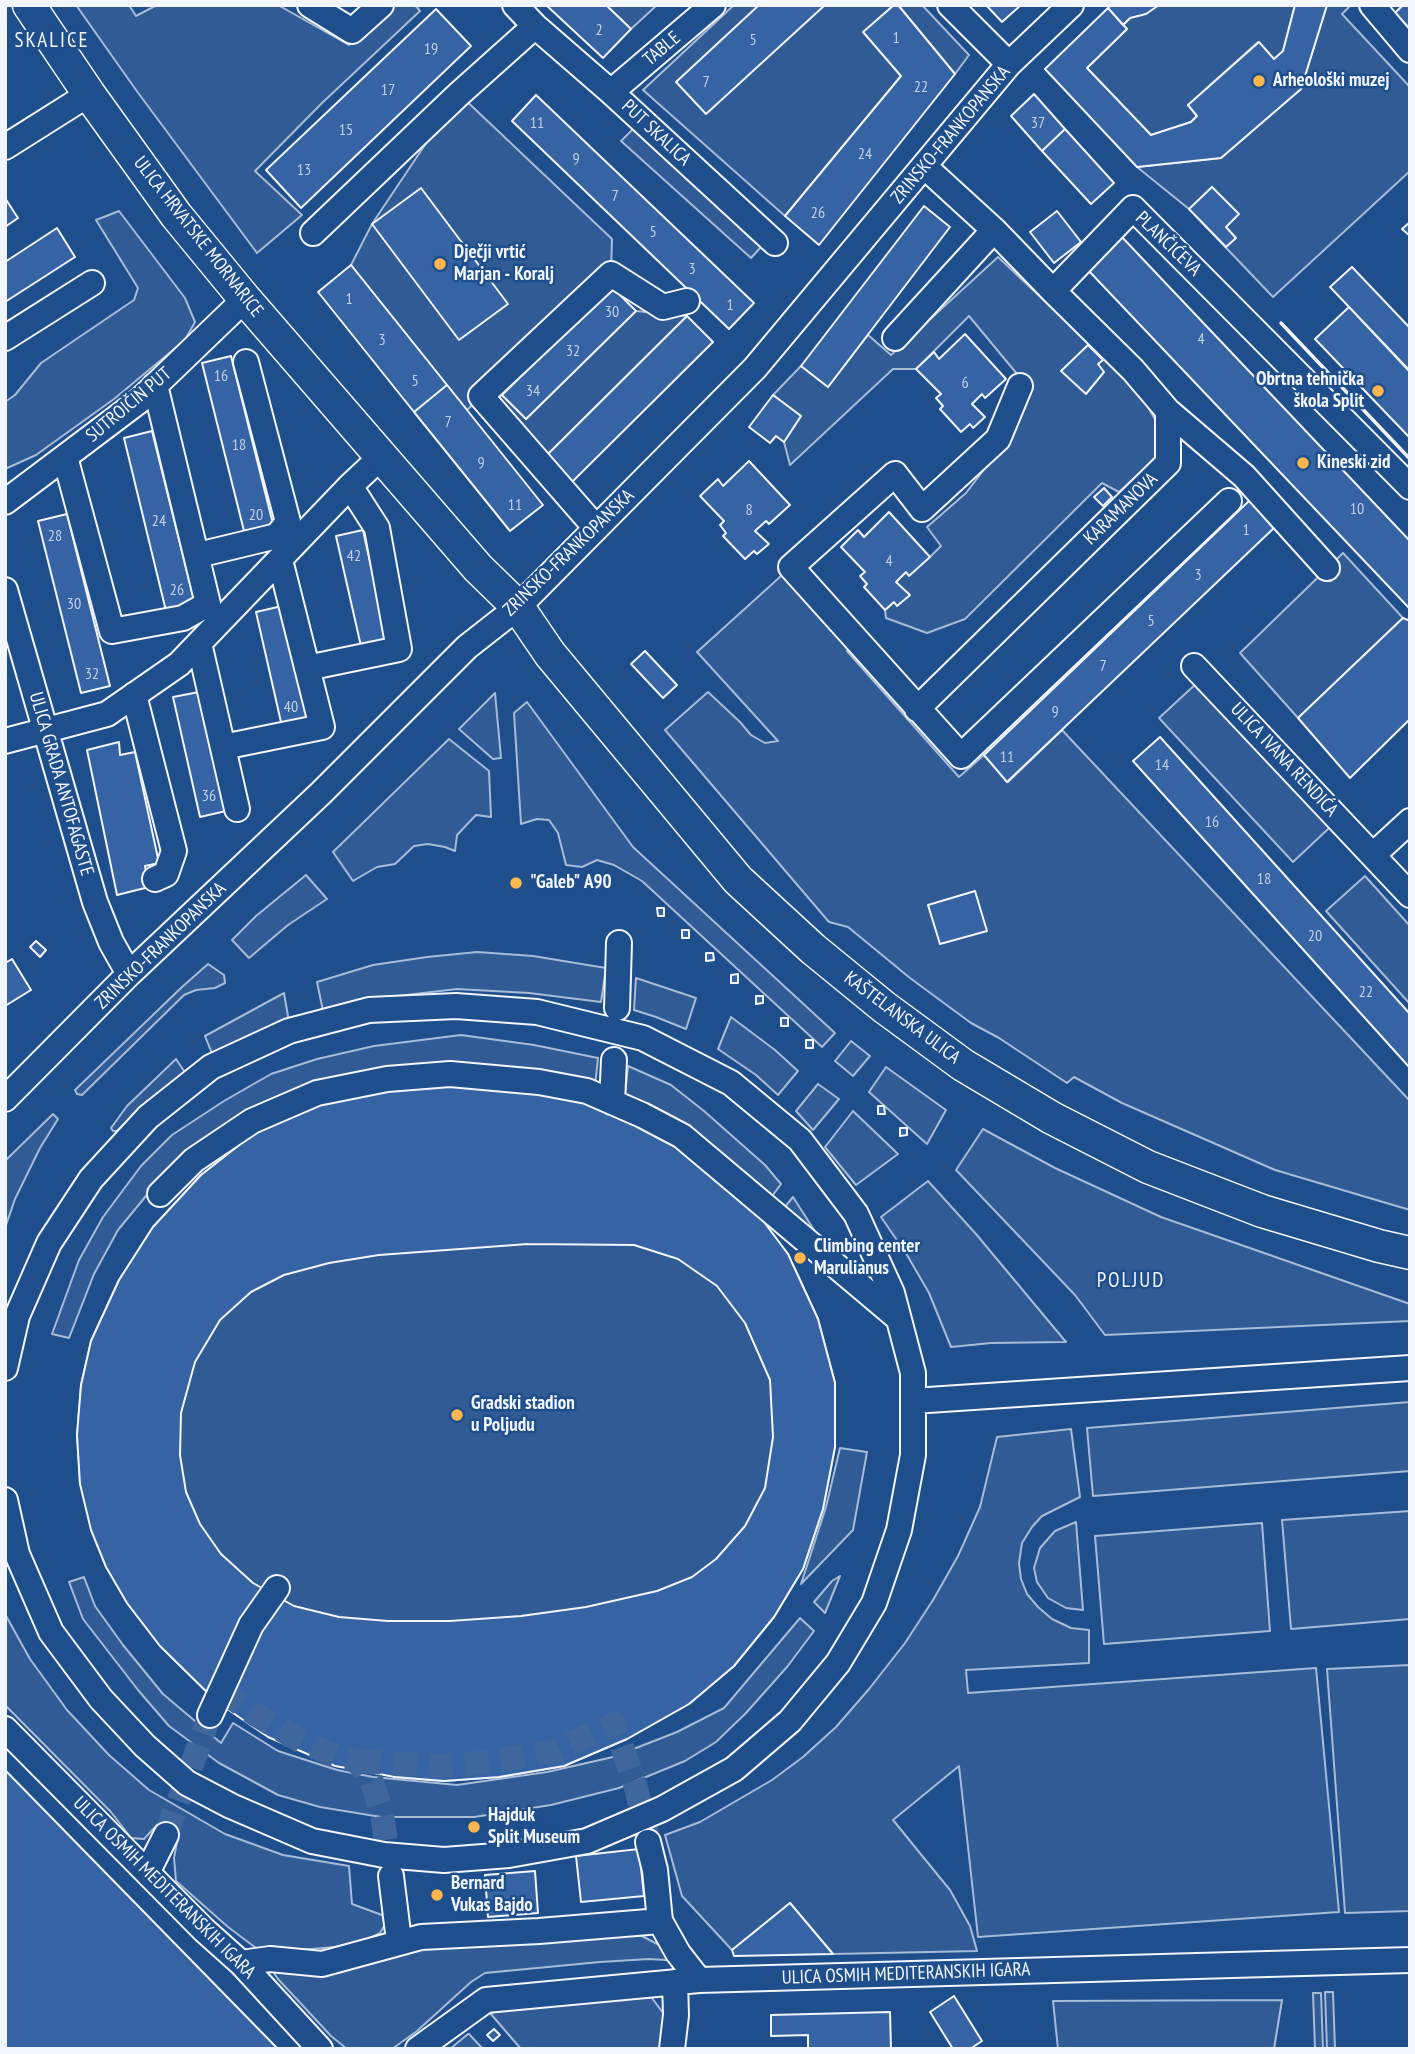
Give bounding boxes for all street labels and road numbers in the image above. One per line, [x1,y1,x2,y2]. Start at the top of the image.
street label: TABLE [639,27,685,71]
street label: ZRINSKO-FRANKOPANSKA [887,61,1015,209]
street label: PUT SKALICA [617,95,695,171]
street label: ULICA HRVATSKE MORNARICE [128,152,268,322]
street label: PLANČIĆEVA [1130,207,1206,281]
street label: SUTROIČIN PUT [82,363,176,447]
street label: KARAMANOVA [1079,468,1163,550]
street label: ZRINSKO-FRANKOPANSKA [499,485,639,621]
street label: ULICA GRADA ANTOFAGASTE [24,690,98,878]
street label: ULICA IVANA RENDIĆA [1225,698,1343,822]
street label: ZRINSKO-FRANKOPANSKA [91,878,231,1014]
street label: KAŠTELANSKA ULICA [839,967,965,1069]
street label: ULICA OSMIH MEDITERANSKIH IGARA [68,1792,260,1984]
street label: ULICA OSMIH MEDITERANSKIH IGARA [781,1958,1031,1990]

